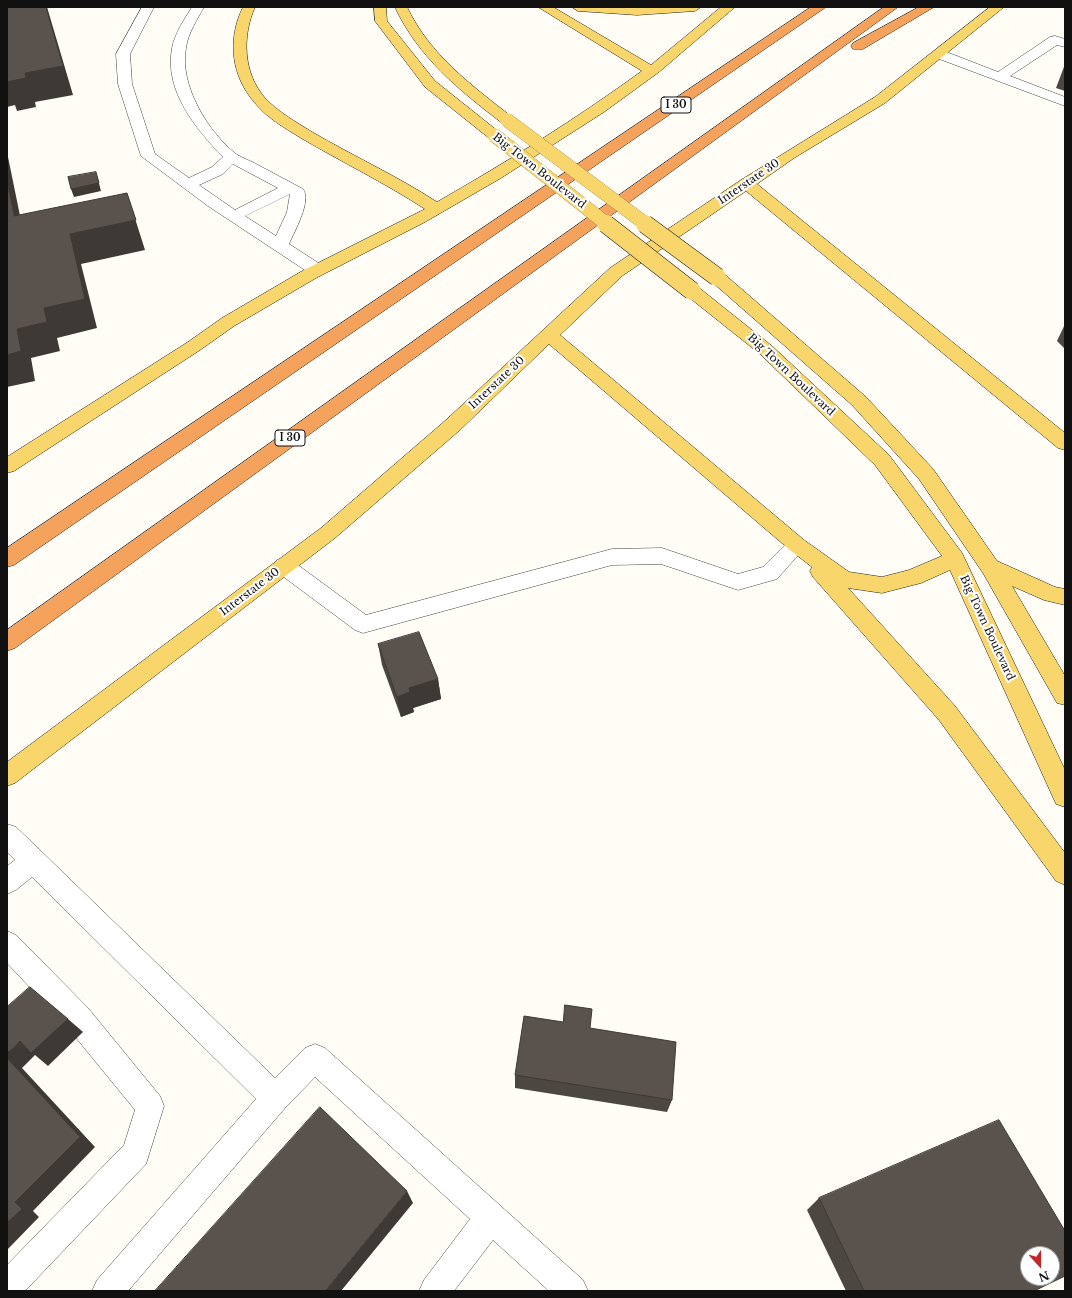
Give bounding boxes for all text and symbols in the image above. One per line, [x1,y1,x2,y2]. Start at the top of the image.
road number: I 30 [661,97,691,113]
street label: Big Town Boulevard [490,131,588,211]
street label: Interstate 30 [716,157,782,207]
street label: Big Town Boulevard [745,331,837,419]
street label: Interstate 30 [466,354,528,412]
road number: I 30 [275,430,305,446]
street label: Interstate 30 [218,565,282,619]
street label: Big Town Boulevard [957,573,1017,683]
north arrow [1020,1246,1060,1286]
text: N [1037,1268,1051,1285]

